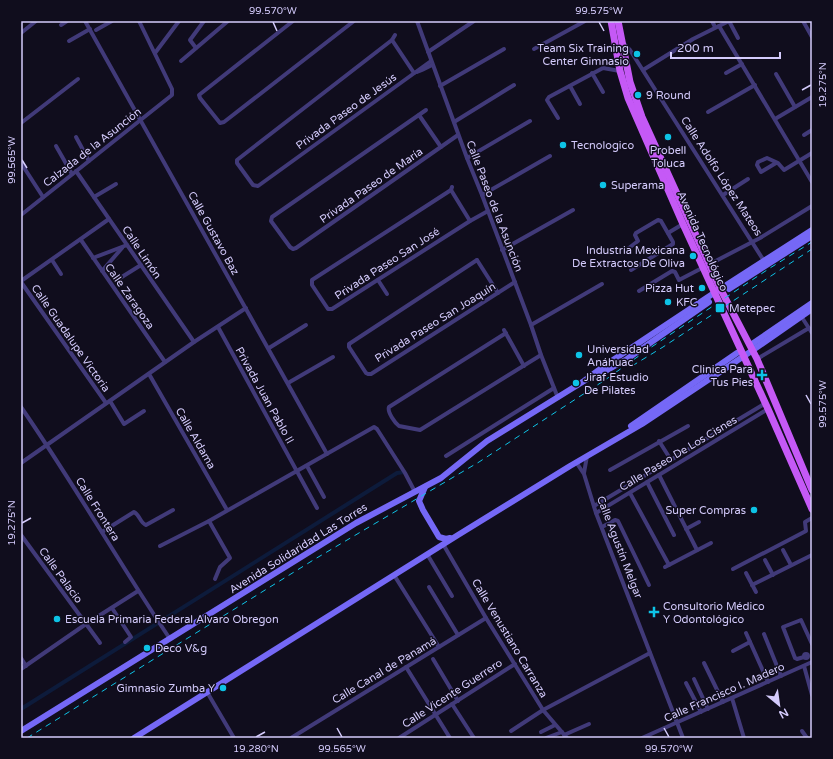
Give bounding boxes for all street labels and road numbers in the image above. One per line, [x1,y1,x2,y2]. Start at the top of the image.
street label: Privada Paseo de Jesús [293,71,399,152]
street label: Calzada de la Asunción [41,105,144,190]
street label: Calle Adolfo López Mateos [678,114,765,238]
street label: Calle Paseo de la Asunción [463,139,526,274]
street label: Privada Paseo de María [317,145,425,226]
street label: Calle Gustavo Baz [185,189,242,278]
street label: Avenida Tecnológico [675,189,731,294]
street label: Calle Limón [119,223,164,281]
street label: Privada Paseo San José [332,225,442,302]
street label: Calle Zaragoza [102,261,157,332]
street label: Privada Paseo San Joaquín [372,280,498,365]
street label: Calle Guadalupe Victoria [28,282,113,395]
street label: Privada Juan Pablo II [233,345,297,446]
street label: Calle Aldama [173,405,218,471]
street label: Calle Paseo De Los Cisnes [617,413,739,494]
street label: Calle Frontera [73,475,122,544]
street label: Calle Agustín Melgar [594,494,645,601]
street label: Avenida Solidaridad Las Torres [227,500,370,596]
street label: Calle Palacio [36,545,85,606]
street label: Calle Venustiano Carranza [469,576,550,700]
street label: Calle Canal de Panamá [330,634,439,707]
street label: Calle Vicente Guerrero [400,656,505,731]
street label: Calle Francisco I. Madero [662,660,787,725]

